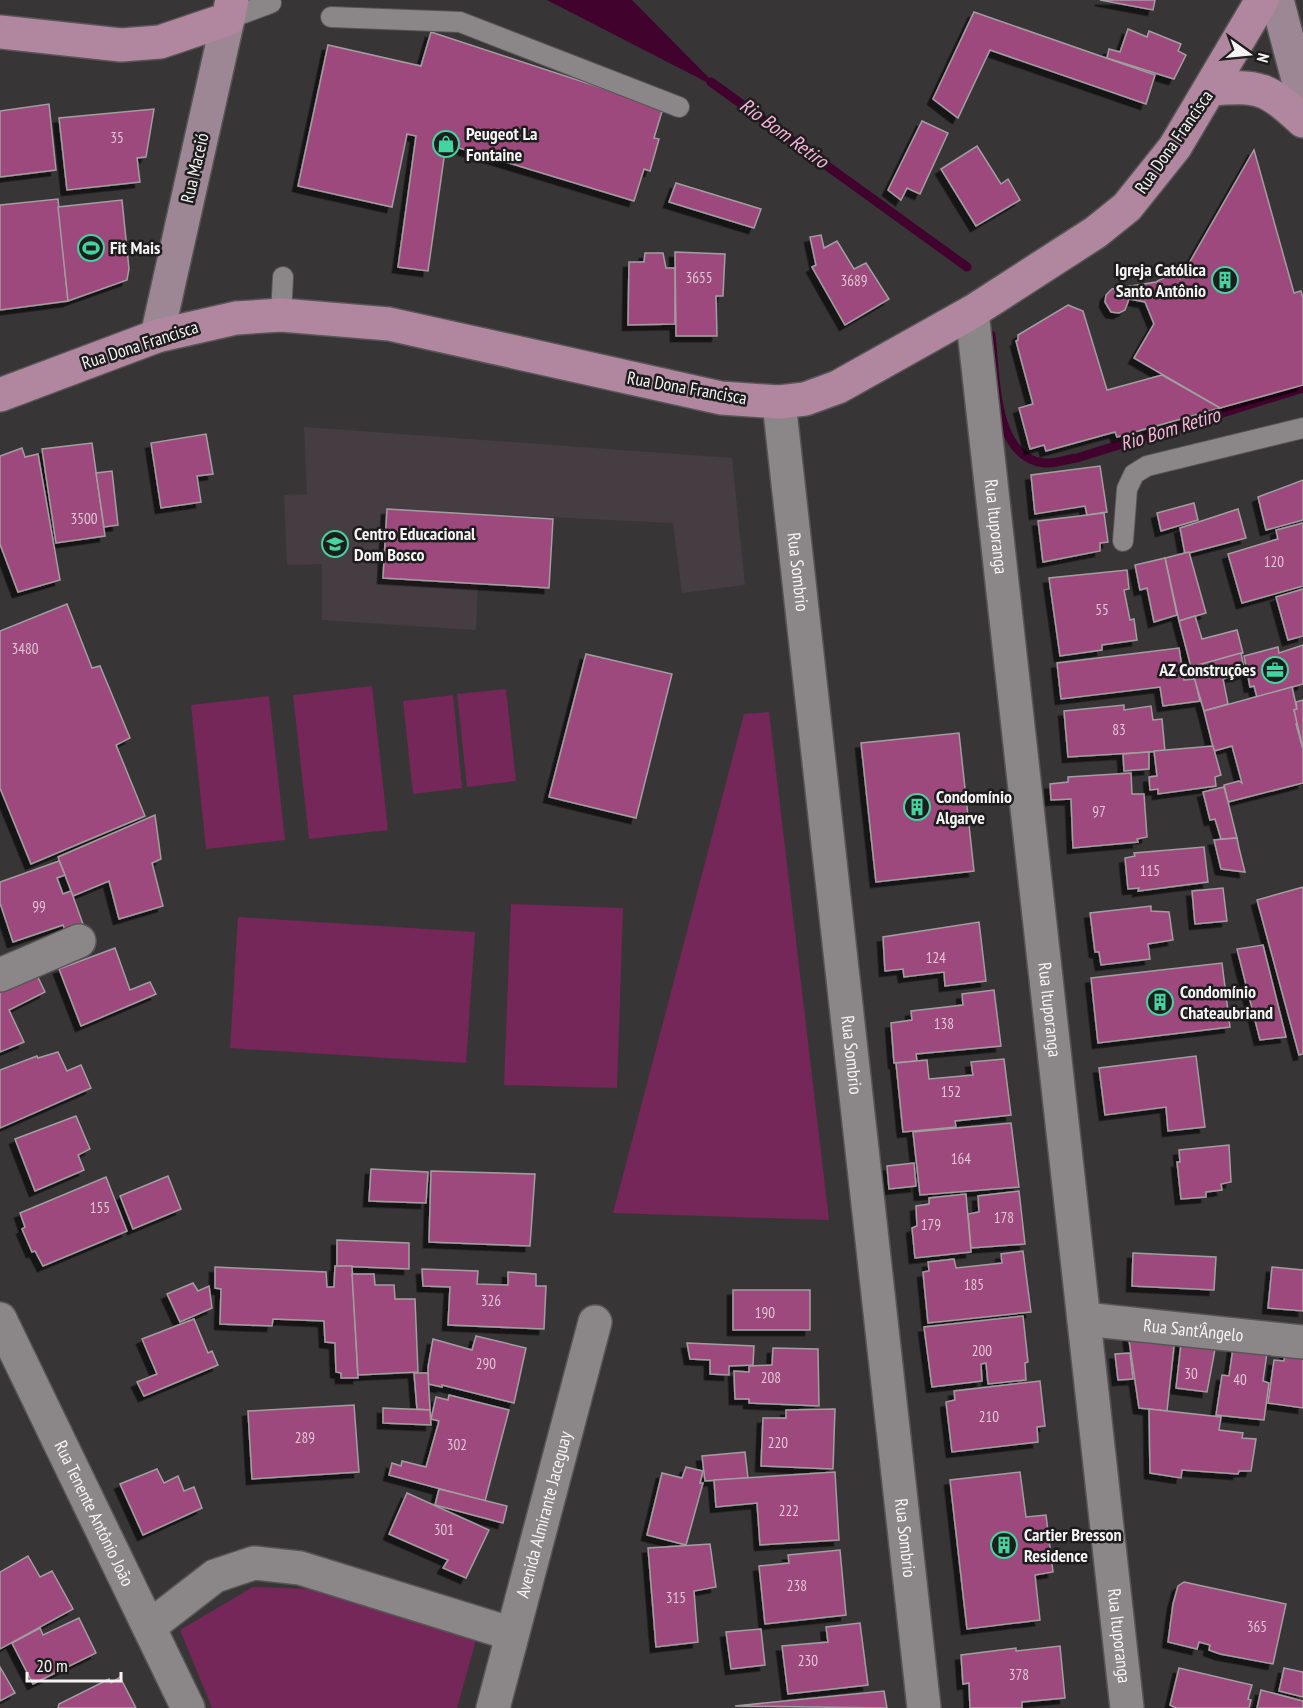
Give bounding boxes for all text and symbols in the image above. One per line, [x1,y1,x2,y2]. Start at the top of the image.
north arrow [1219,24,1279,84]
text: N [1253,51,1274,65]
street label: Rua Dona Francisca [1129,86,1218,198]
water label: Rio Bom Retiro [735,92,834,175]
place label: Peugeot La Fontaine [466,122,537,166]
house number: 35 [110,128,124,147]
shop icon: Peugeot La Fontaine [431,129,461,159]
street label: Rua Maceió [175,130,214,205]
sports icon: Fit Mais [76,233,106,263]
place label: Fit Mais [110,236,160,259]
place label: Igreja Católica Santo Antônio [1115,258,1206,302]
building icon: Igreja Católica Santo Antônio [1210,265,1240,295]
house number: 3655 [685,268,713,287]
house number: 3689 [840,271,868,290]
street label: Rua Dona Francisca [79,315,201,374]
street label: Rua Dona Francisca [625,366,749,409]
water label: Rio Bom Retiro [1117,401,1224,457]
street label: Rua Ituporanga [980,478,1013,575]
house number: 3500 [70,509,98,528]
place label: Centro Educacional Dom Bosco [354,522,476,566]
school or university icon: Centro Educacional Dom Bosco [320,529,350,559]
street label: Rua Sombrio [783,531,814,613]
house number: 120 [1264,552,1284,571]
house number: 55 [1095,600,1109,619]
house number: 3480 [11,639,39,658]
office icon: AZ Construções [1260,655,1290,685]
place label: AZ Construções [1158,658,1256,681]
house number: 83 [1112,720,1126,739]
place label: Condomínio Algarve [935,785,1012,829]
building icon: Condomínio Algarve [902,792,932,822]
house number: 97 [1092,802,1106,821]
house number: 115 [1140,861,1160,880]
house number: 99 [32,897,46,916]
house number: 124 [926,948,946,967]
street label: Rua Ituporanga [1033,961,1067,1058]
place label: Condomínio Chateaubriand [1180,980,1273,1024]
building icon: Condomínio Chateaubriand [1145,987,1175,1017]
street label: Rua Sombrio [836,1014,868,1096]
house number: 138 [934,1014,954,1033]
house number: 152 [941,1082,961,1101]
house number: 164 [951,1149,971,1168]
house number: 155 [90,1198,110,1217]
house number: 178 [994,1208,1014,1227]
house number: 179 [921,1215,941,1234]
house number: 185 [964,1275,984,1294]
house number: 326 [481,1291,501,1310]
house number: 190 [755,1303,775,1322]
street label: Rua Sant'Ângelo [1142,1313,1245,1347]
house number: 200 [972,1341,992,1360]
house number: 290 [476,1354,496,1373]
house number: 30 [1184,1364,1198,1383]
house number: 208 [761,1368,781,1387]
house number: 40 [1233,1370,1247,1389]
house number: 210 [979,1407,999,1426]
house number: 289 [295,1428,315,1447]
street label: Avenida Almirante Jaceguay [511,1428,577,1600]
house number: 220 [768,1433,788,1452]
house number: 302 [447,1435,467,1454]
street label: Rua Tenente Antônio João [49,1437,139,1590]
street label: Rua Sombrio [890,1497,921,1579]
house number: 222 [779,1501,799,1520]
house number: 301 [434,1520,454,1539]
place label: Cartier Bresson Residence [1024,1523,1122,1567]
building icon: Cartier Bresson Residence [989,1530,1019,1560]
house number: 238 [787,1576,807,1595]
street label: Rua Ituporanga [1103,1587,1136,1684]
house number: 315 [666,1588,686,1607]
house number: 365 [1247,1617,1267,1636]
scale bar [27,1645,122,1683]
house number: 230 [798,1651,818,1670]
text: 20 m [36,1654,68,1677]
house number: 378 [1009,1665,1029,1684]

